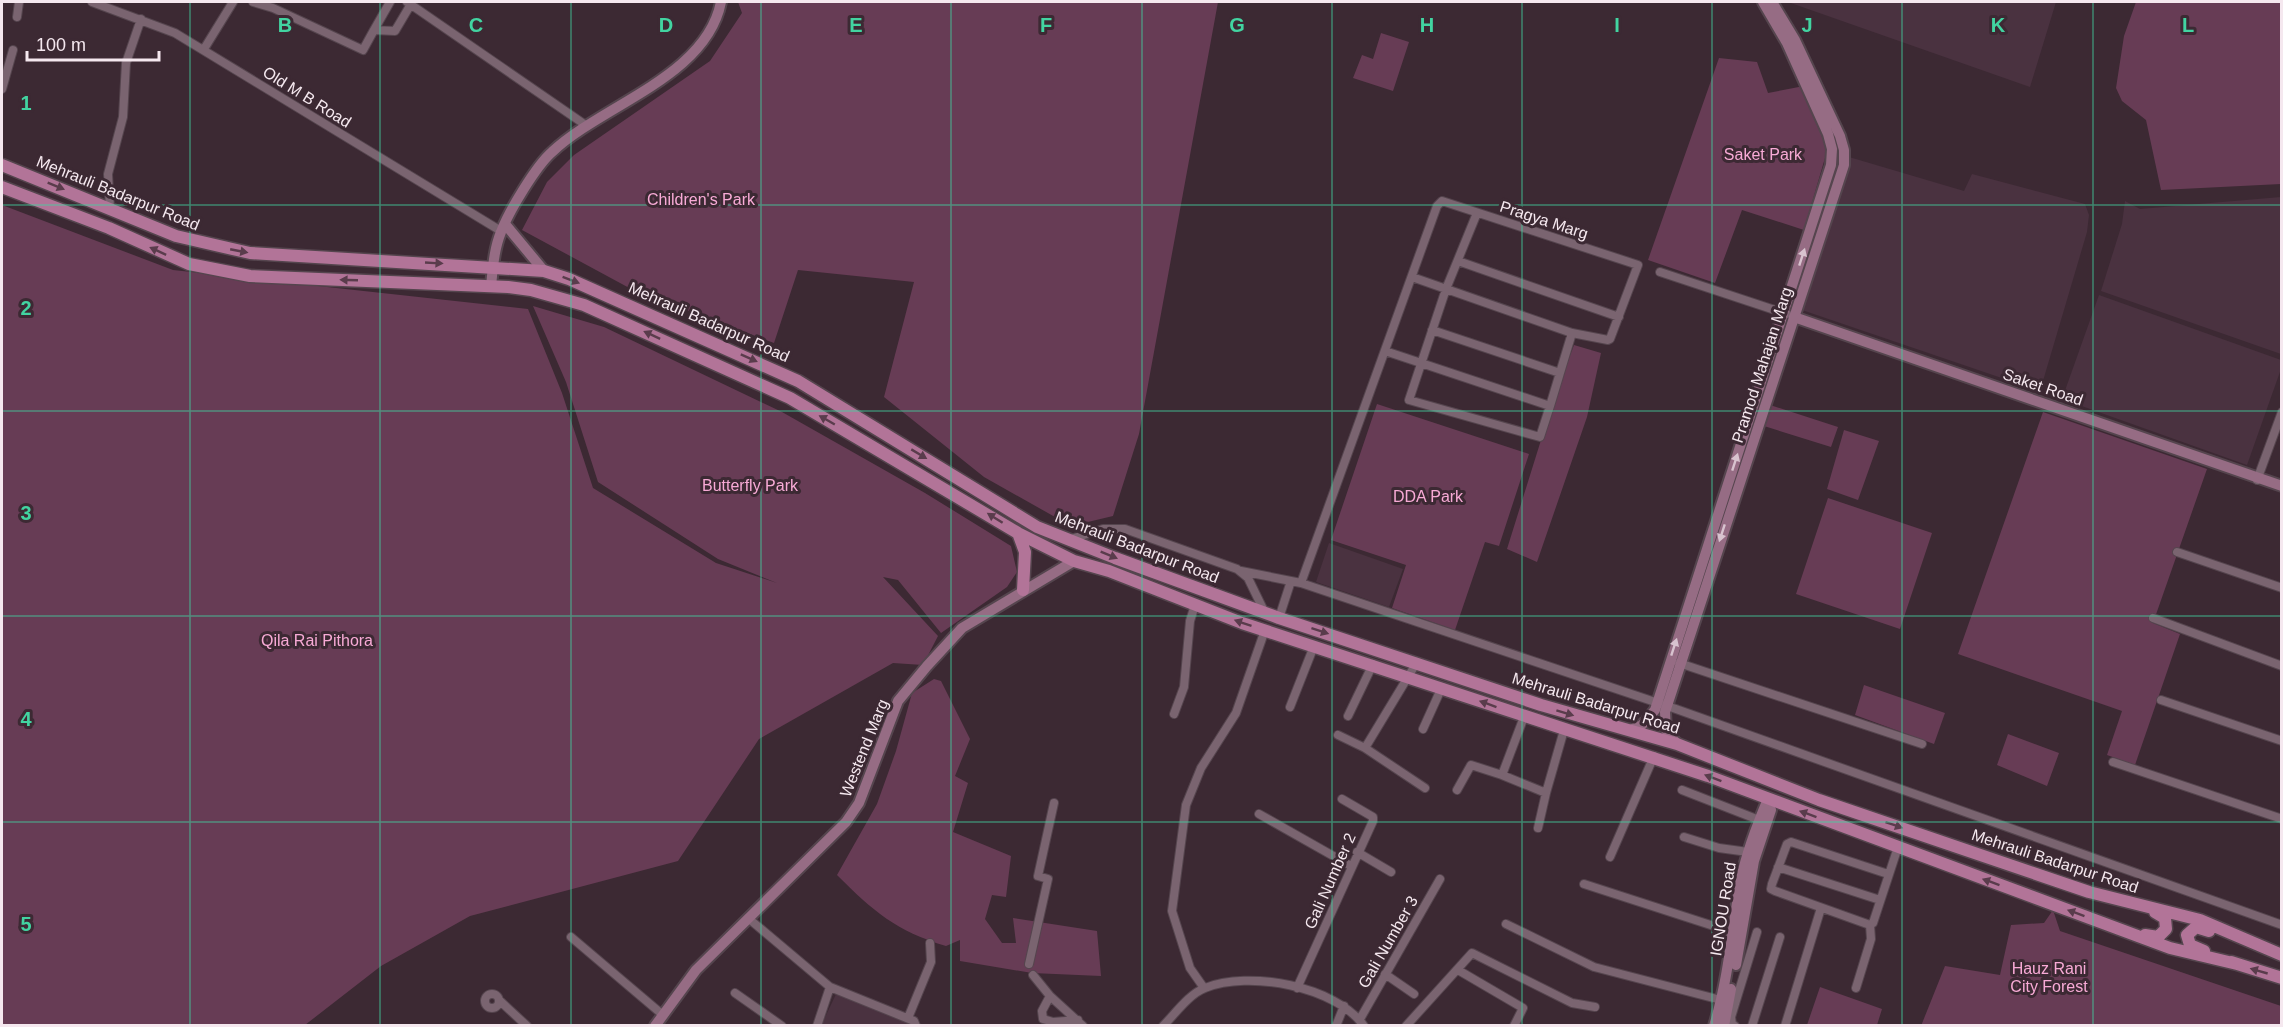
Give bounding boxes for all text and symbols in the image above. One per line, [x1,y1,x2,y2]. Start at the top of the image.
text: B [278,14,292,36]
text: C [469,14,483,36]
text: D [659,14,673,36]
text: E [849,14,863,36]
text: F [1040,14,1052,36]
text: G [1229,14,1245,36]
text: H [1420,14,1434,36]
text: I [1614,14,1620,36]
text: J [1801,14,1813,36]
text: K [1991,14,2006,36]
text: L [2182,14,2194,36]
scale bar [27,24,159,62]
text: 100 m [36,35,86,55]
street label: Old M B Road [260,63,354,131]
text: 1 [20,92,32,114]
park label: Saket Park [1724,146,1803,163]
street label: Mehrauli Badarpur Road [34,152,202,234]
one-way arrow [47,182,65,191]
park label: Children's Park [647,191,756,208]
street label: Pragya Marg [1498,198,1590,242]
one-way arrow [149,246,166,255]
one-way arrow [230,247,249,256]
one-way arrow [1798,248,1808,266]
one-way arrow [424,258,443,267]
one-way arrow [562,275,580,285]
one-way arrow [339,276,358,285]
street label: Mehrauli Badarpur Road [626,279,792,365]
street label: Pramod Mahajan Marg [1729,285,1795,445]
text: 2 [20,297,32,319]
one-way arrow [643,330,660,339]
one-way arrow [741,354,758,363]
street label: Saket Road [2001,365,2085,409]
one-way arrow [819,414,835,425]
one-way arrow [910,449,927,460]
one-way arrow [1731,453,1741,471]
park label: Butterfly Park [702,477,799,494]
park label: DDA Park [1393,488,1464,505]
text: 3 [20,502,32,524]
street label: Mehrauli Badarpur Road [1053,508,1221,586]
one-way arrow [987,513,1003,524]
one-way arrow [1717,524,1727,542]
one-way arrow [1100,551,1118,561]
one-way arrow [1234,617,1252,627]
one-way arrow [1311,627,1329,636]
park label: Qila Rai Pithora [261,632,373,649]
one-way arrow [1670,638,1679,656]
street label: Mehrauli Badarpur Road [1510,669,1682,737]
street label: Westend Marg [837,697,891,799]
one-way arrow [1479,698,1497,708]
text: 4 [20,708,32,730]
one-way arrow [1556,709,1574,718]
one-way arrow [1704,772,1722,782]
one-way arrow [1799,809,1817,819]
one-way arrow [1885,821,1903,830]
street label: Mehrauli Badarpur Road [1969,826,2141,896]
street label: Gali Number 2 [1301,830,1359,932]
street label: IGNOU Road [1707,861,1739,957]
one-way arrow [1982,876,2000,886]
street label: Gali Number 3 [1355,893,1421,991]
one-way arrow [2067,908,2085,917]
text: 5 [20,913,32,935]
park label: Hauz Rani City Forest [2010,960,2088,995]
one-way arrow [2250,966,2268,975]

